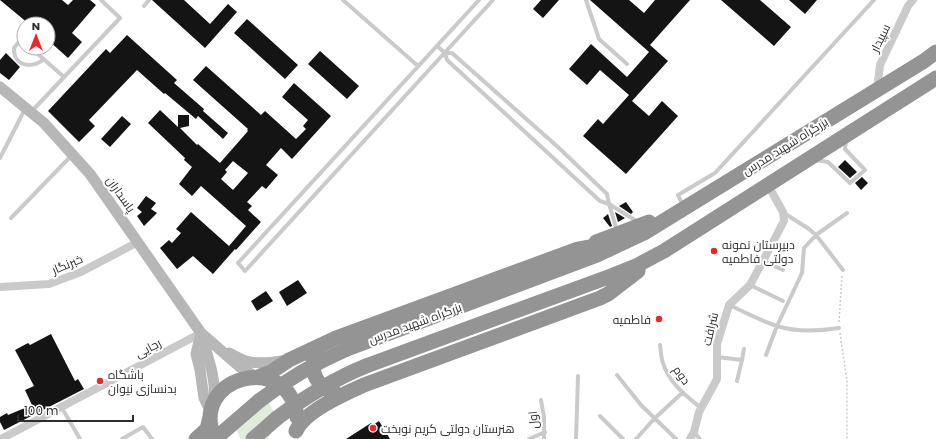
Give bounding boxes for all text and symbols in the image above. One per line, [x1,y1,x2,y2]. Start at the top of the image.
north arrow [16,16,56,56]
text: N [32,18,40,34]
street label: سپیدار [865,21,894,56]
street label: بزرگراه شهید مدرس [739,113,831,179]
street label: پاسداران [102,172,140,217]
place label: دبیرستان نمونه دولتی فاطمیه [722,236,795,267]
marker: دبیرستان نمونه دولتی فاطمیه [709,246,719,256]
street label: خبرنگار [48,250,85,279]
street label: بزرگراه شهید مدرس [366,298,464,348]
place label: فاطمیه [613,311,651,328]
street label: شرافت [698,311,722,347]
marker: فاطمیه [654,314,664,324]
street label: رجایی [132,334,164,362]
street label: دوم [669,362,695,388]
place label: باشگاه بدنسازی نیوان [108,366,177,397]
marker: باشگاه بدنسازی نیوان [95,376,105,386]
scale bar [18,397,133,423]
text: 100 m [24,402,58,419]
street label: اول [524,410,542,430]
place label: هنرستان دولتی کریم نوبخت [381,420,515,437]
marker: هنرستان دولتی کریم نوبخت [368,423,378,433]

